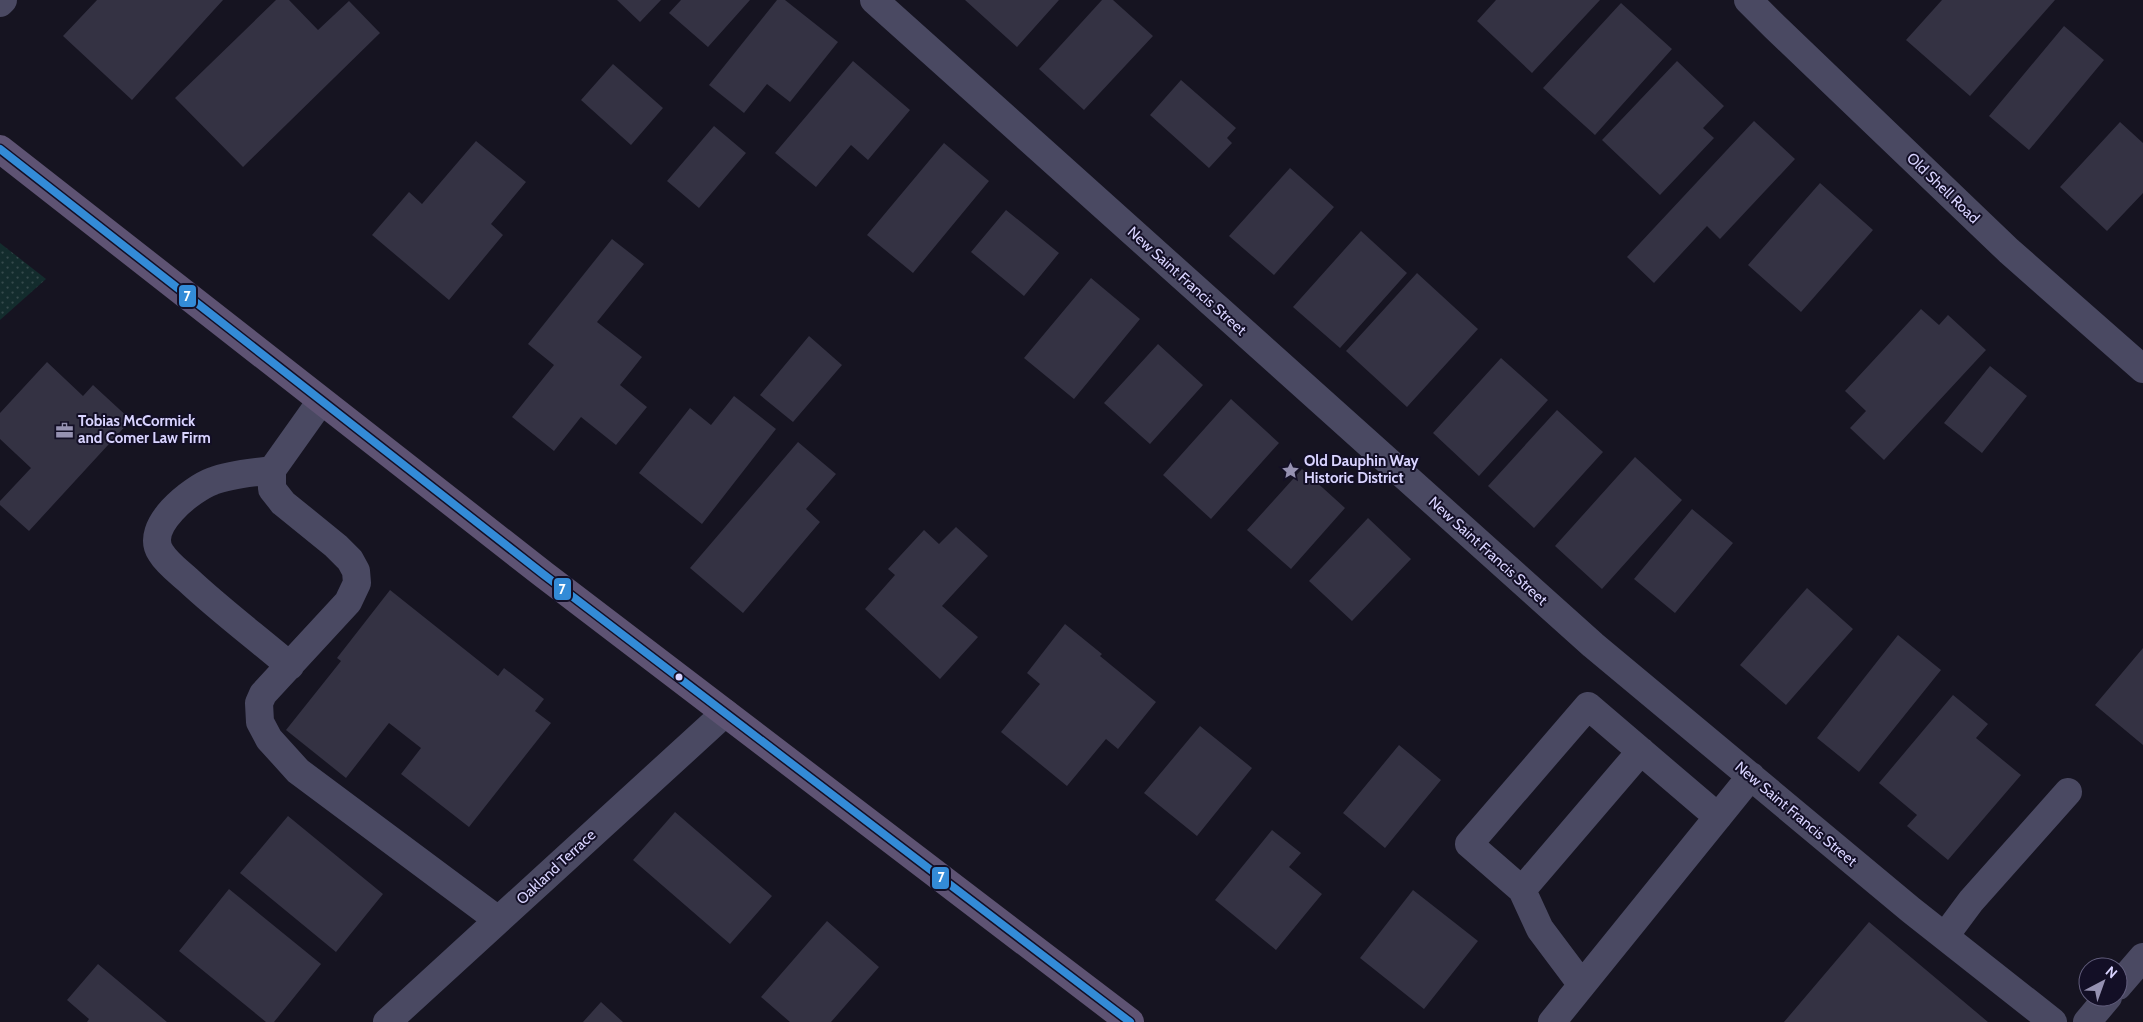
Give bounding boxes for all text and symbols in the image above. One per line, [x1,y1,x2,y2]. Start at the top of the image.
street label: Old Shell Road [1903,149,1983,227]
street label: New Saint Francis Street [1124,223,1250,339]
line badge: 7 [178,284,197,308]
text: 7 [183,287,191,305]
place label: Tobias McCormick and Comer Law Firm [78,412,211,447]
office icon: Tobias McCormick and Comer Law Firm [54,420,74,440]
place label: Old Dauphin Way Historic District [1304,452,1420,487]
place icon: Old Dauphin Way Historic District [1280,460,1300,480]
street label: New Saint Francis Street [1425,493,1551,609]
line badge: 7 [553,577,572,601]
text: 7 [558,580,566,598]
unlabelled marker [674,672,684,682]
street label: New Saint Francis Street [1731,758,1861,870]
street label: Oakland Terrace [513,826,600,908]
line badge: 7 [931,866,950,890]
text: 7 [937,868,945,886]
north arrow [2078,957,2128,1007]
text: N [2102,962,2121,982]

